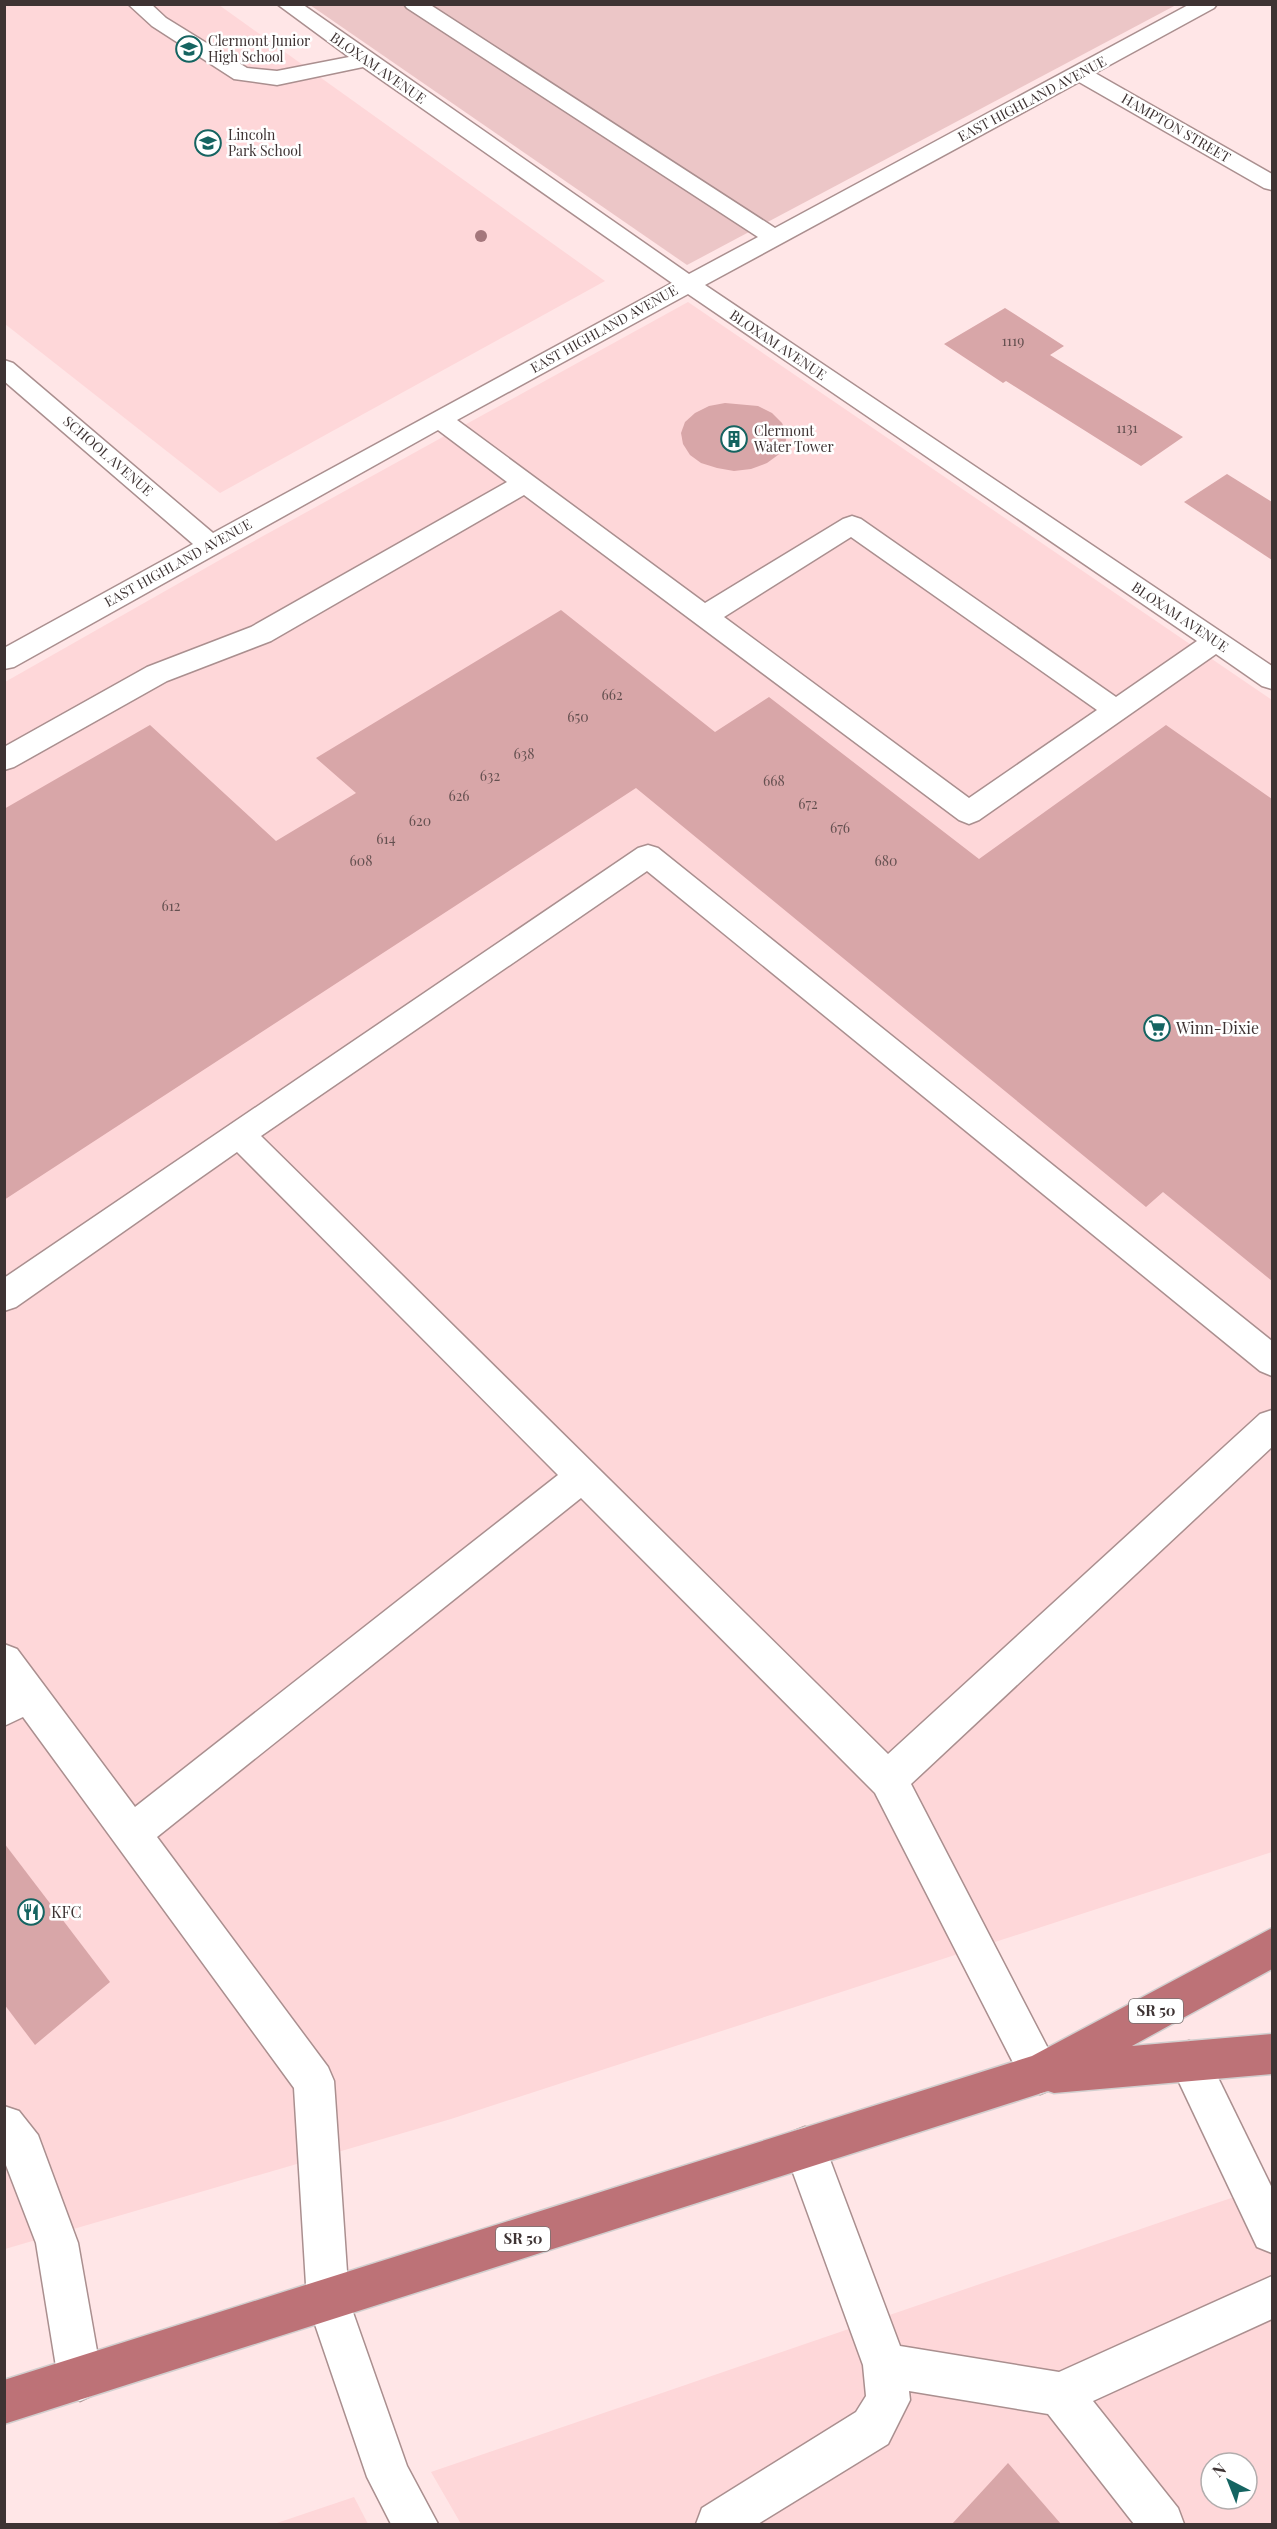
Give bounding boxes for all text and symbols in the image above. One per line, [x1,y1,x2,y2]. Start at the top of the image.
street label: BLOXAM AVENUE [327,27,430,108]
place label: Clermont Junior High School [208,31,311,66]
school or university icon: Clermont Junior High School [174,34,204,64]
street label: EAST HIGHLAND AVENUE [954,51,1109,146]
street label: HAMPTON STREET [1118,89,1234,167]
place label: Lincoln Park School [228,125,302,160]
school or university icon: Lincoln Park School [193,128,223,158]
street label: EAST HIGHLAND AVENUE [527,280,681,377]
street label: BLOXAM AVENUE [726,305,830,384]
house number: 1119 [1002,331,1024,350]
street label: SCHOOL AVENUE [59,411,157,500]
house number: 1131 [1116,418,1138,437]
place label: Clermont Water Tower [753,421,834,456]
building icon: Clermont Water Tower [719,424,749,454]
street label: EAST HIGHLAND AVENUE [101,514,255,611]
street label: BLOXAM AVENUE [1128,577,1232,656]
house number: 662 [601,685,623,704]
house number: 650 [567,707,589,726]
house number: 638 [514,744,534,763]
house number: 632 [480,766,500,785]
house number: 668 [763,771,785,790]
house number: 626 [448,786,470,805]
house number: 672 [798,794,818,813]
house number: 620 [409,811,431,830]
house number: 676 [830,818,850,837]
house number: 614 [376,829,396,848]
house number: 608 [350,851,372,870]
house number: 680 [875,851,897,870]
house number: 612 [161,896,181,915]
supermarket icon: Winn-Dixie [1142,1013,1172,1043]
place label: Winn-Dixie [1175,1017,1259,1038]
restaurant icon: KFC [16,1897,46,1927]
place label: KFC [51,1901,81,1922]
road number: SR 50 [1129,1999,1183,2023]
road number: SR 50 [496,2227,550,2251]
north arrow [1199,2451,1259,2511]
text: N [1207,2458,1230,2481]

